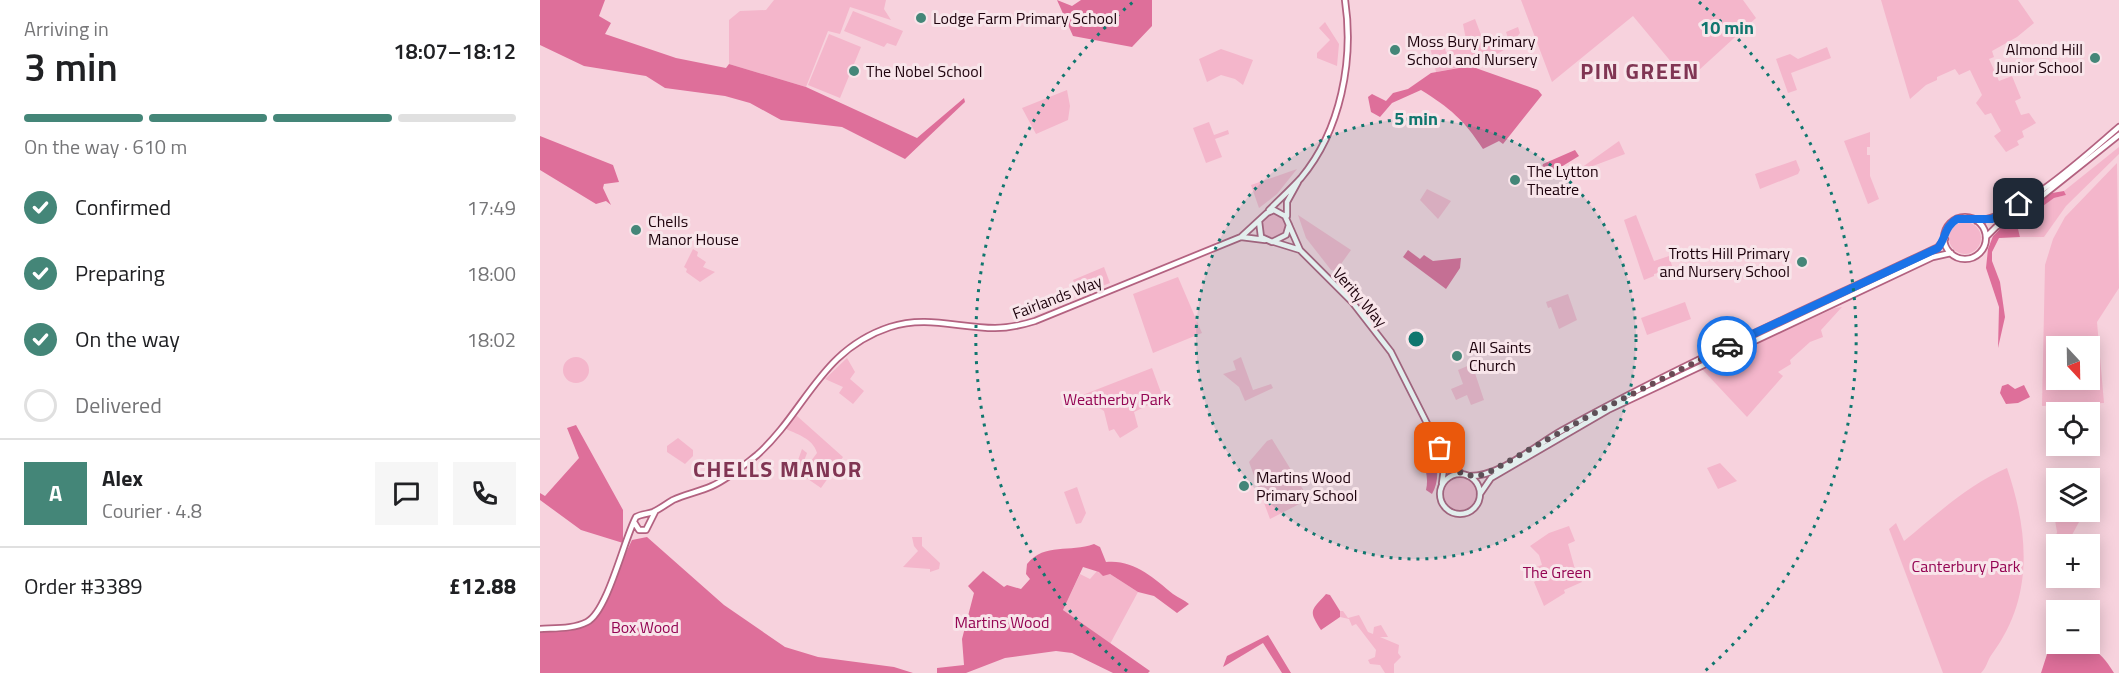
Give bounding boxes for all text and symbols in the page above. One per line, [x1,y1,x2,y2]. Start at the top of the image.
place label: Lodge Farm Primary School [933,6,1117,30]
marker: Lodge Farm Primary School [914,11,928,25]
text: Arriving in [24,13,109,44]
text: 10 min [1700,14,1754,41]
place label: Moss Bury Primary School and Nursery [1407,29,1538,71]
text: 18:07–18:12 [393,34,516,68]
text: 3 min [24,37,118,96]
place label: Almond Hill Junior School [1995,37,2083,79]
marker: Moss Bury Primary School and Nursery [1388,43,1402,57]
marker: Almond Hill Junior School [2088,51,2102,65]
district label: PIN GREEN [1580,54,1700,88]
place label: The Nobel School [866,59,982,83]
marker: The Nobel School [847,64,861,78]
text: 5 min [1394,105,1438,132]
text: On the way · 610 m [24,131,187,162]
place label: The Lytton Theatre [1527,159,1599,201]
marker: The Lytton Theatre [1508,173,1522,187]
pin [1993,178,2044,229]
icon: home [2002,187,2035,220]
text: Confirmed [75,190,171,224]
icon: check [24,191,57,224]
text: 17:49 [467,192,516,223]
place label: Chells Manor House [648,209,739,251]
marker: Chells Manor House [629,223,643,237]
place label: Trotts Hill Primary and Nursery School [1659,241,1790,283]
marker: Trotts Hill Primary and Nursery School [1795,255,1809,269]
text: Preparing [75,256,165,290]
icon: check [24,257,57,290]
text: 18:00 [467,258,516,289]
street label: Verity Way [1327,262,1393,332]
street label: Fairlands Way [1009,269,1106,325]
courier [1697,316,1757,376]
text: On the way [75,322,180,356]
icon: check [24,323,57,356]
text: 18:02 [467,324,516,355]
centre of rings [1406,329,1426,349]
icon: car [1711,330,1744,363]
place label: All Saints Church [1469,335,1531,377]
north arrow [2046,336,2100,390]
map controls [2046,336,2100,654]
marker: All Saints Church [1450,349,1464,363]
park label: Weatherby Park [1063,387,1171,411]
text: Delivered [75,388,162,422]
button: locate [2046,402,2100,456]
pin [1414,422,1465,473]
icon: bag [1423,431,1456,464]
district label: CHELLS MANOR [693,452,863,486]
text: Alex [102,461,143,495]
button: chat [375,462,438,525]
button: phone [453,462,516,525]
place label: Martins Wood Primary School [1256,465,1358,507]
button: layers [2046,468,2100,522]
text: A [49,476,62,510]
marker: Martins Wood Primary School [1237,479,1251,493]
text: Courier · 4.8 [102,495,202,526]
button: + [2046,534,2100,588]
park label: Canterbury Park [1912,554,2021,578]
park label: The Green [1523,560,1591,584]
text: Order #3389 [24,569,143,603]
text: £12.88 [449,569,516,603]
button: − [2046,600,2100,654]
park label: Martins Wood [955,610,1049,634]
park label: Box Wood [611,615,679,639]

